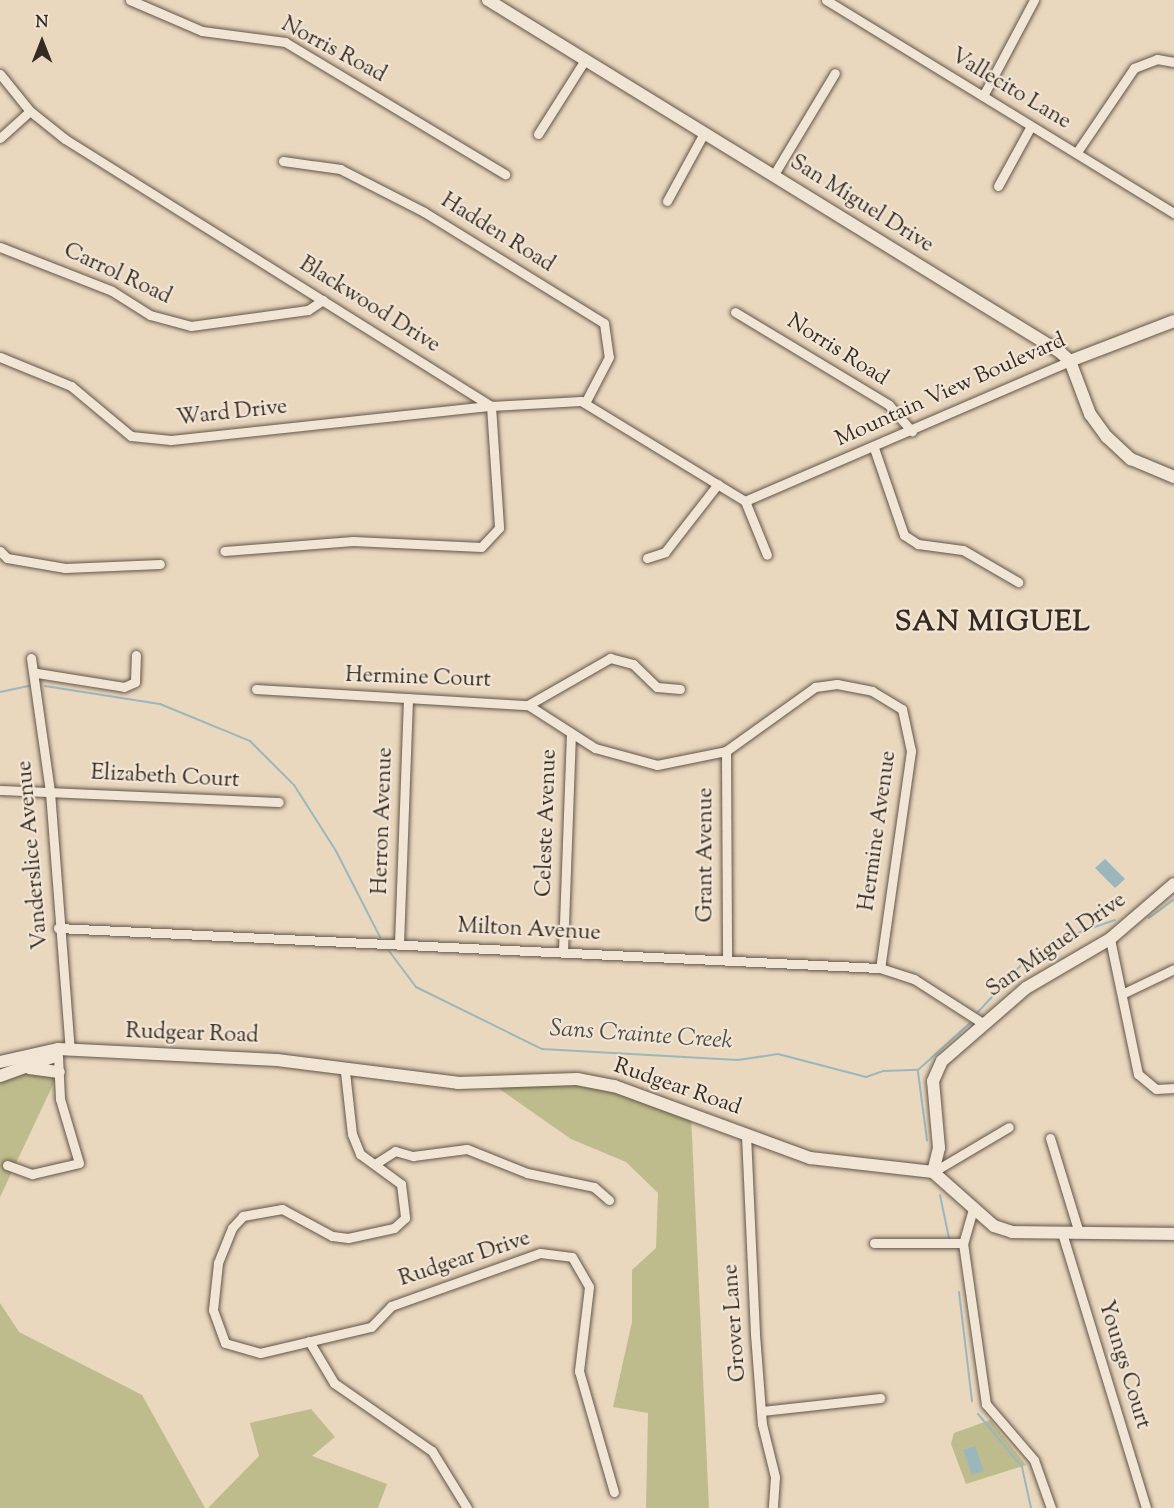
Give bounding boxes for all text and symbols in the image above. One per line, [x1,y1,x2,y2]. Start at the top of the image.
north arrow [12,12,72,72]
text: N [36,12,48,35]
street label: Norris Road [276,12,390,90]
street label: Vallecito Lane [945,44,1075,136]
street label: San Miguel Drive [784,150,938,260]
street label: Hadden Road [435,189,559,279]
street label: Carrol Road [59,239,175,311]
street label: Blackwood Drive [294,252,444,360]
street label: Norris Road [781,309,893,393]
street label: Mountain View Boulevard [832,328,1070,454]
street label: Ward Drive [175,395,289,433]
district label: SAN MIGUEL [895,606,1091,640]
street label: Hermine Court [345,663,491,695]
street label: Herron Avenue [368,747,400,895]
street label: Celeste Avenue [532,749,564,897]
street label: Hermine Avenue [855,749,903,913]
street label: Vanderslice Avenue [13,760,55,950]
street label: Elizabeth Court [90,761,240,795]
street label: Grant Avenue [694,788,720,922]
street label: San Miguel Drive [982,888,1132,1004]
street label: Milton Avenue [457,914,601,948]
water label: Sans Crainte Creek [549,1015,733,1057]
street label: Rudgear Road [125,1019,259,1051]
street label: Rudgear Road [610,1054,744,1122]
street label: Rudgear Drive [396,1226,534,1294]
street label: Grover Lane [719,1263,753,1383]
street label: Youngs Court [1091,1298,1155,1432]

